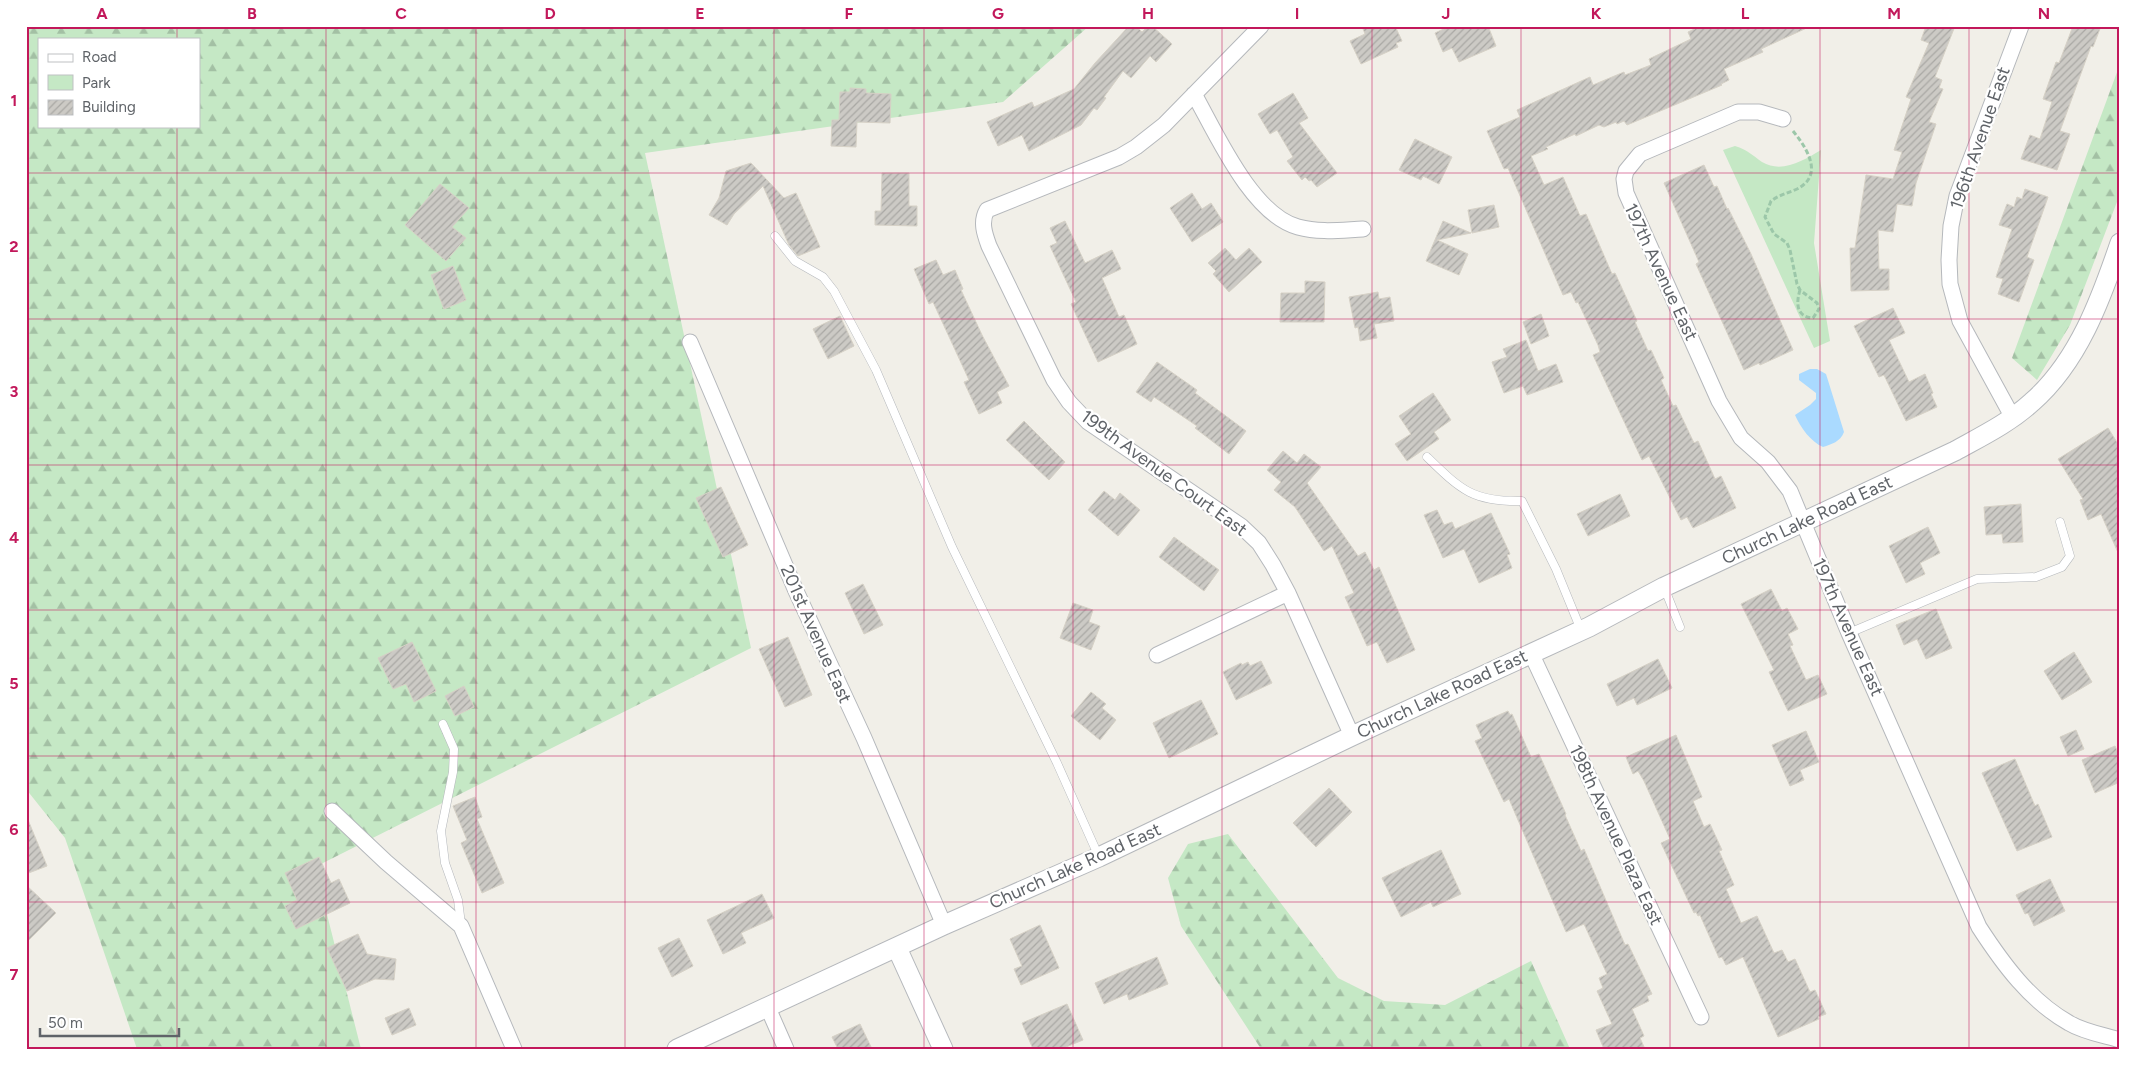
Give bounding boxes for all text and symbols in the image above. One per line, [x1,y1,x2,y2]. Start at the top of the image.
text: A [96,4,108,23]
text: B [247,4,257,23]
text: C [395,4,407,23]
text: D [544,4,556,23]
text: E [695,4,705,23]
text: F [845,4,854,23]
text: G [992,4,1004,23]
text: H [1142,4,1154,23]
text: I [1295,4,1299,23]
text: J [1442,4,1450,23]
text: K [1591,4,1602,23]
text: L [1741,4,1750,23]
text: M [1887,4,1901,23]
text: N [2038,4,2050,23]
legend [38,38,200,128]
text: Road [82,48,117,66]
street label: 196th Avenue East [1945,64,2015,212]
text: Park [82,74,111,92]
text: 1 [11,91,17,110]
text: Building [82,98,136,116]
street label: 197th Avenue East [1620,200,1703,344]
text: 2 [9,237,19,256]
text: 3 [10,382,19,401]
street label: 199th Avenue Court East [1077,405,1252,541]
street label: Church Lake Road East [1718,471,1896,569]
text: 4 [9,528,19,547]
street label: 197th Avenue East [1808,554,1888,700]
street label: 201st Avenue East [776,561,856,707]
street label: Church Lake Road East [1353,645,1531,743]
text: 5 [9,674,19,693]
street label: 198th Avenue Plaza East [1565,741,1668,929]
street label: Church Lake Road East [986,818,1164,914]
text: 6 [9,820,19,839]
text: 7 [10,965,19,984]
scale bar [40,1005,179,1037]
text: 50 m [48,1014,83,1032]

